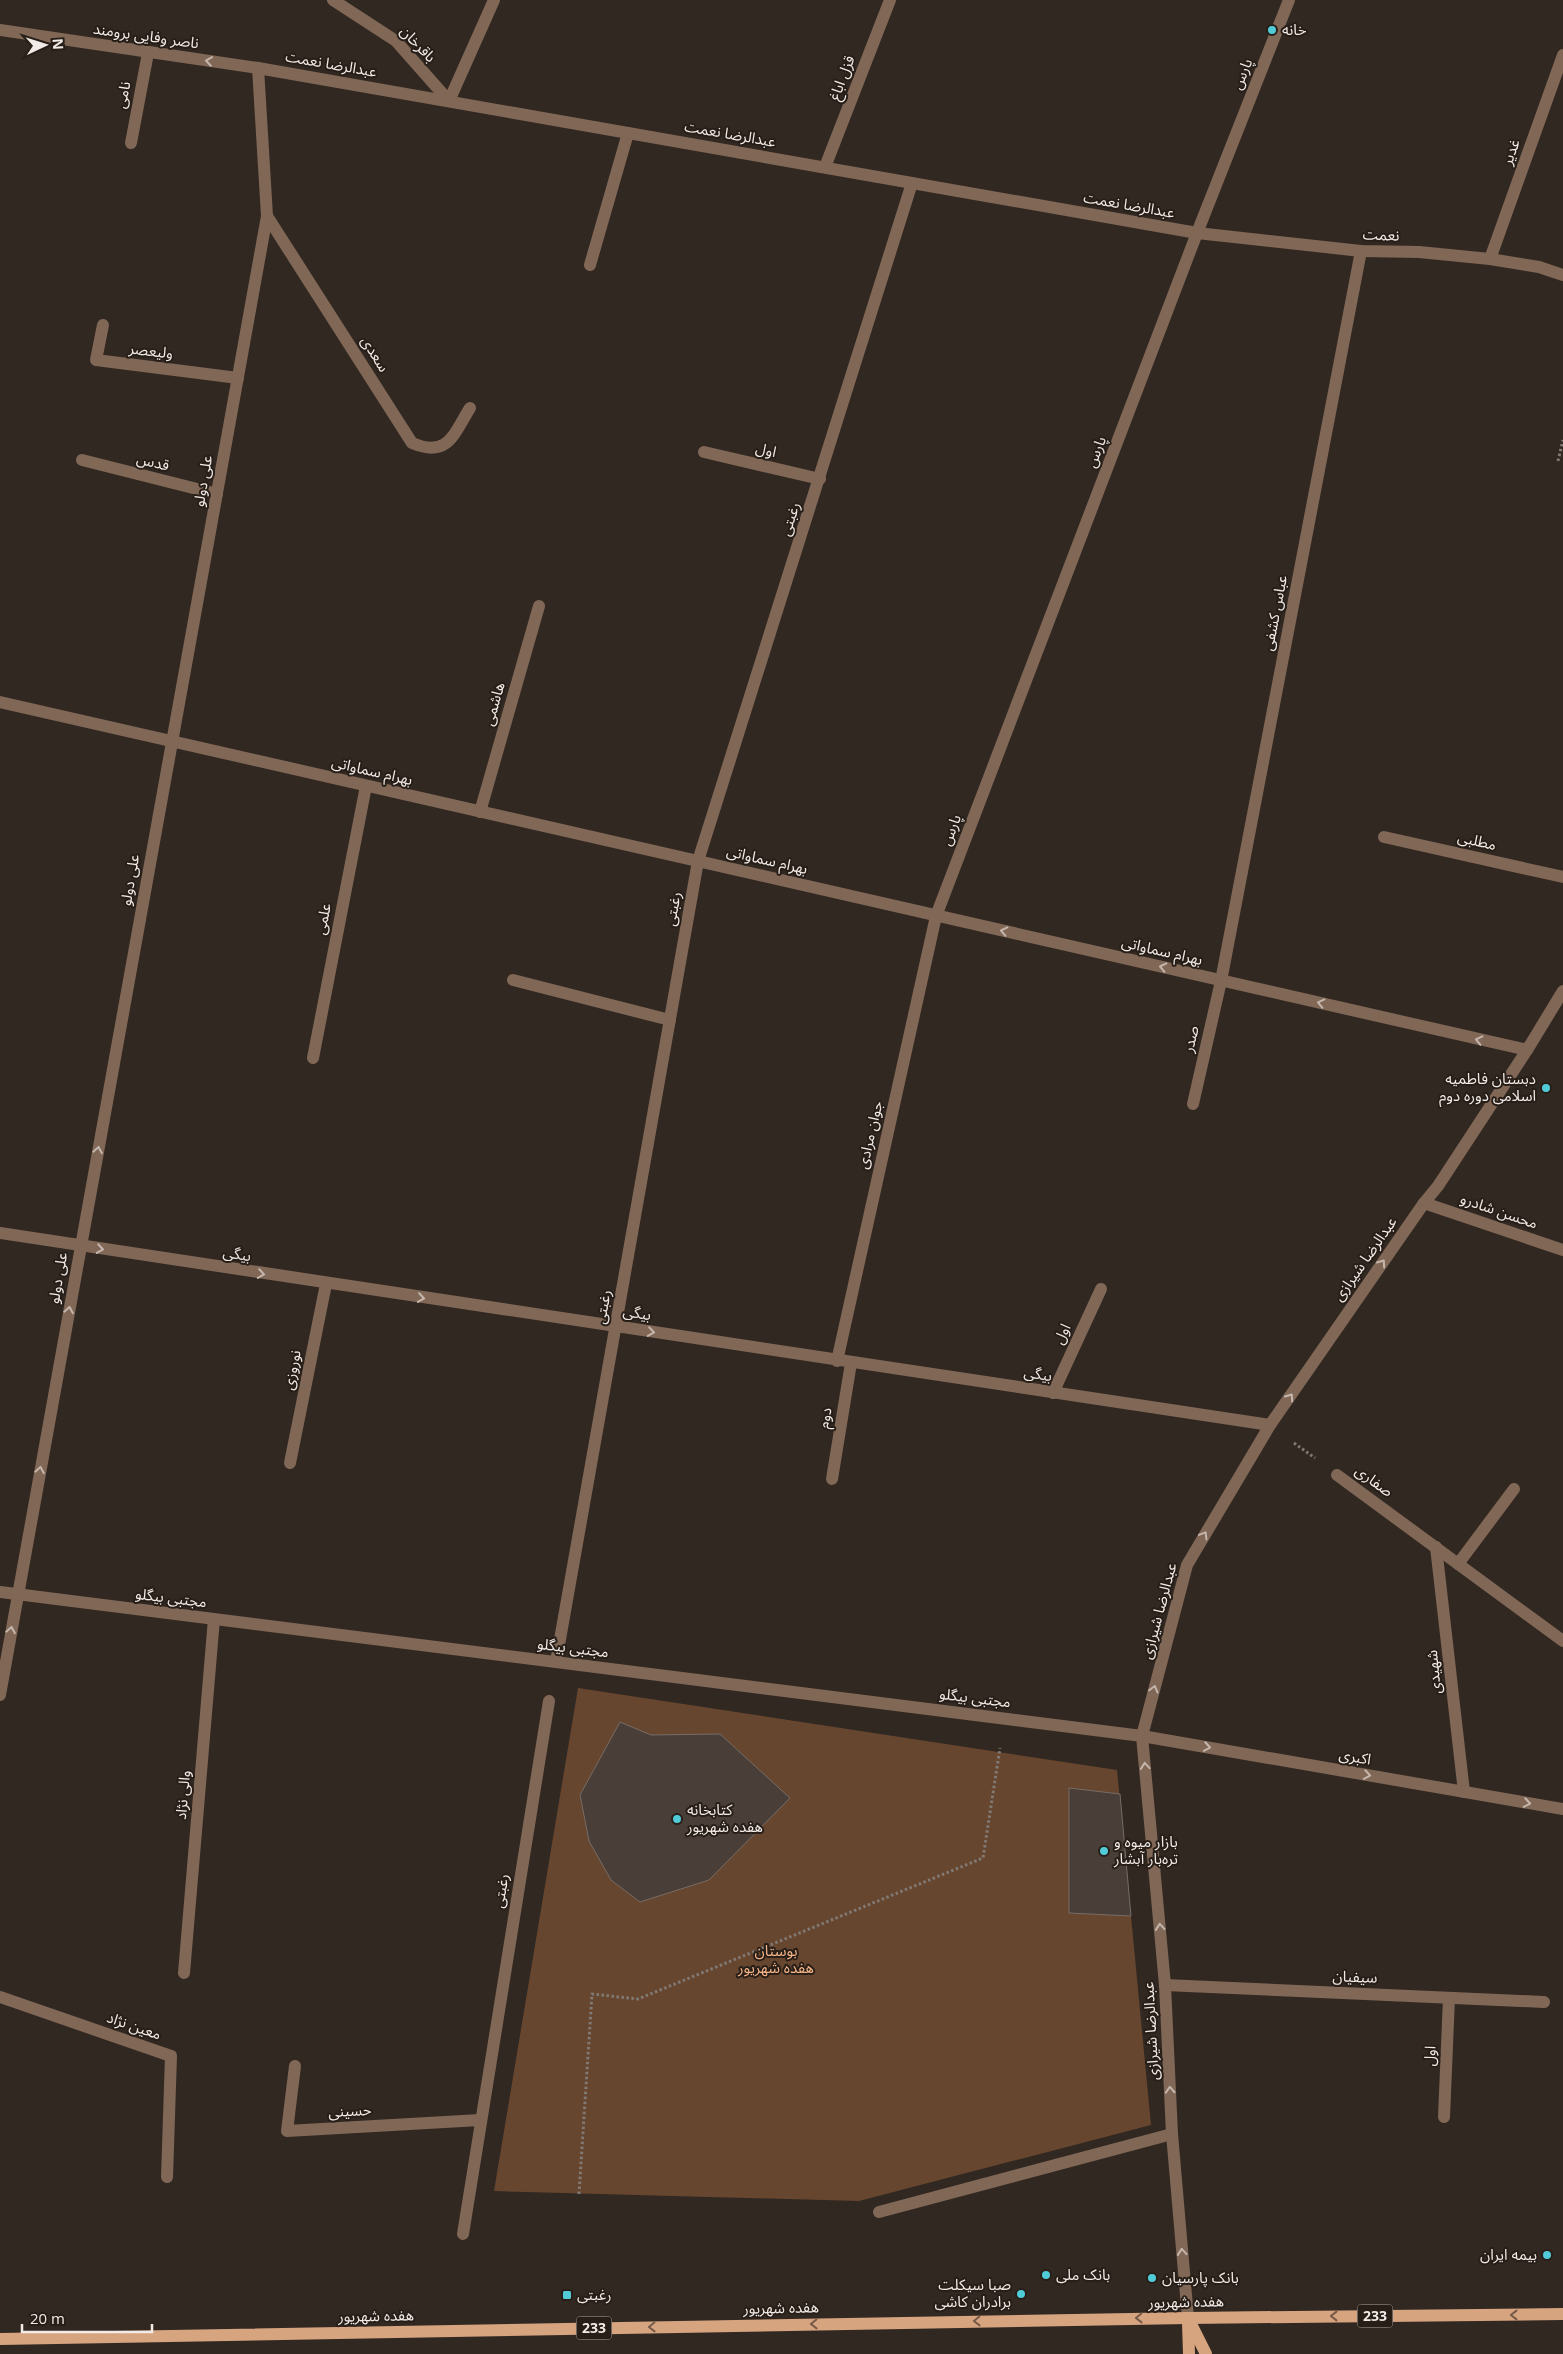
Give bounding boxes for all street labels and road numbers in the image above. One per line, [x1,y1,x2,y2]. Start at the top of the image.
street label: ناصر وفایی برومند [92,18,200,52]
street label: باقرخان [396,21,441,66]
street label: عبدالرضا نعمت [284,45,379,81]
street label: قزل اباغ [823,52,862,104]
street label: پارس [1226,55,1257,93]
street label: نامی [110,79,134,110]
street label: عبدالرضا نعمت [683,115,778,151]
street label: غدیر [1496,136,1524,168]
street label: عبدالرضا نعمت [1082,186,1177,222]
street label: نعمت [1362,223,1400,245]
street label: سعدی [357,332,395,375]
street label: ولیعصر [127,337,174,363]
street label: پارس [1080,433,1111,471]
street label: اول [754,437,779,461]
street label: قدس [135,447,172,475]
street label: علی دولو [188,453,216,508]
street label: رغبتی [774,499,804,538]
street label: عباس کشفی [1257,573,1291,652]
street label: هاشمی [477,680,509,728]
street label: بهرام سماواتی [329,751,415,791]
street label: پارس [935,811,966,849]
street label: مطلبی [1456,826,1499,854]
street label: بهرام سماواتی [724,840,810,880]
street label: علی دولو [115,852,143,907]
street label: رغبتی [659,890,685,928]
street label: علمی [309,901,335,936]
street label: بهرام سماواتی [1119,931,1205,971]
street label: صدر [1177,1023,1203,1055]
street label: جوان مرادی [851,1099,887,1171]
street label: محسن شادرو [1458,1187,1541,1233]
street label: عبدالرضا شیرازی [1328,1212,1401,1305]
street label: بیگی [222,1241,253,1265]
street label: علی دولو [43,1250,71,1305]
street label: رغبتی [589,1288,615,1326]
street label: بیگی [622,1300,653,1324]
street label: اول [1048,1320,1075,1347]
street label: نوروزی [277,1348,305,1391]
street label: بیگی [1023,1361,1054,1385]
street label: دوم [812,1406,838,1430]
street label: صفاری [1352,1460,1398,1501]
street label: عبدالرضا شیرازی [1136,1560,1181,1661]
street label: مجتبی بیگلو [134,1583,208,1611]
street label: مجتبی بیگلو [536,1633,610,1661]
street label: شهیدی [1421,1649,1445,1695]
street label: مجتبی بیگلو [938,1683,1012,1711]
street label: اکبری [1338,1743,1373,1769]
street label: والی نژاد [170,1769,194,1820]
street label: رغبتی [487,1872,513,1909]
street label: سیفیان [1332,1965,1378,1987]
street label: عبدالرضا شیرازی [1137,1981,1163,2081]
street label: معین نژاد [104,2006,164,2044]
street label: اول [1418,2045,1440,2067]
street label: حسینی [328,2099,372,2121]
street label: هفده شهریور [1147,2290,1224,2312]
street label: هفده شهریور [742,2296,819,2318]
street label: هفده شهریور [337,2304,414,2326]
road number: 233 [1358,2304,1392,2328]
road number: 233 [576,2316,612,2340]

